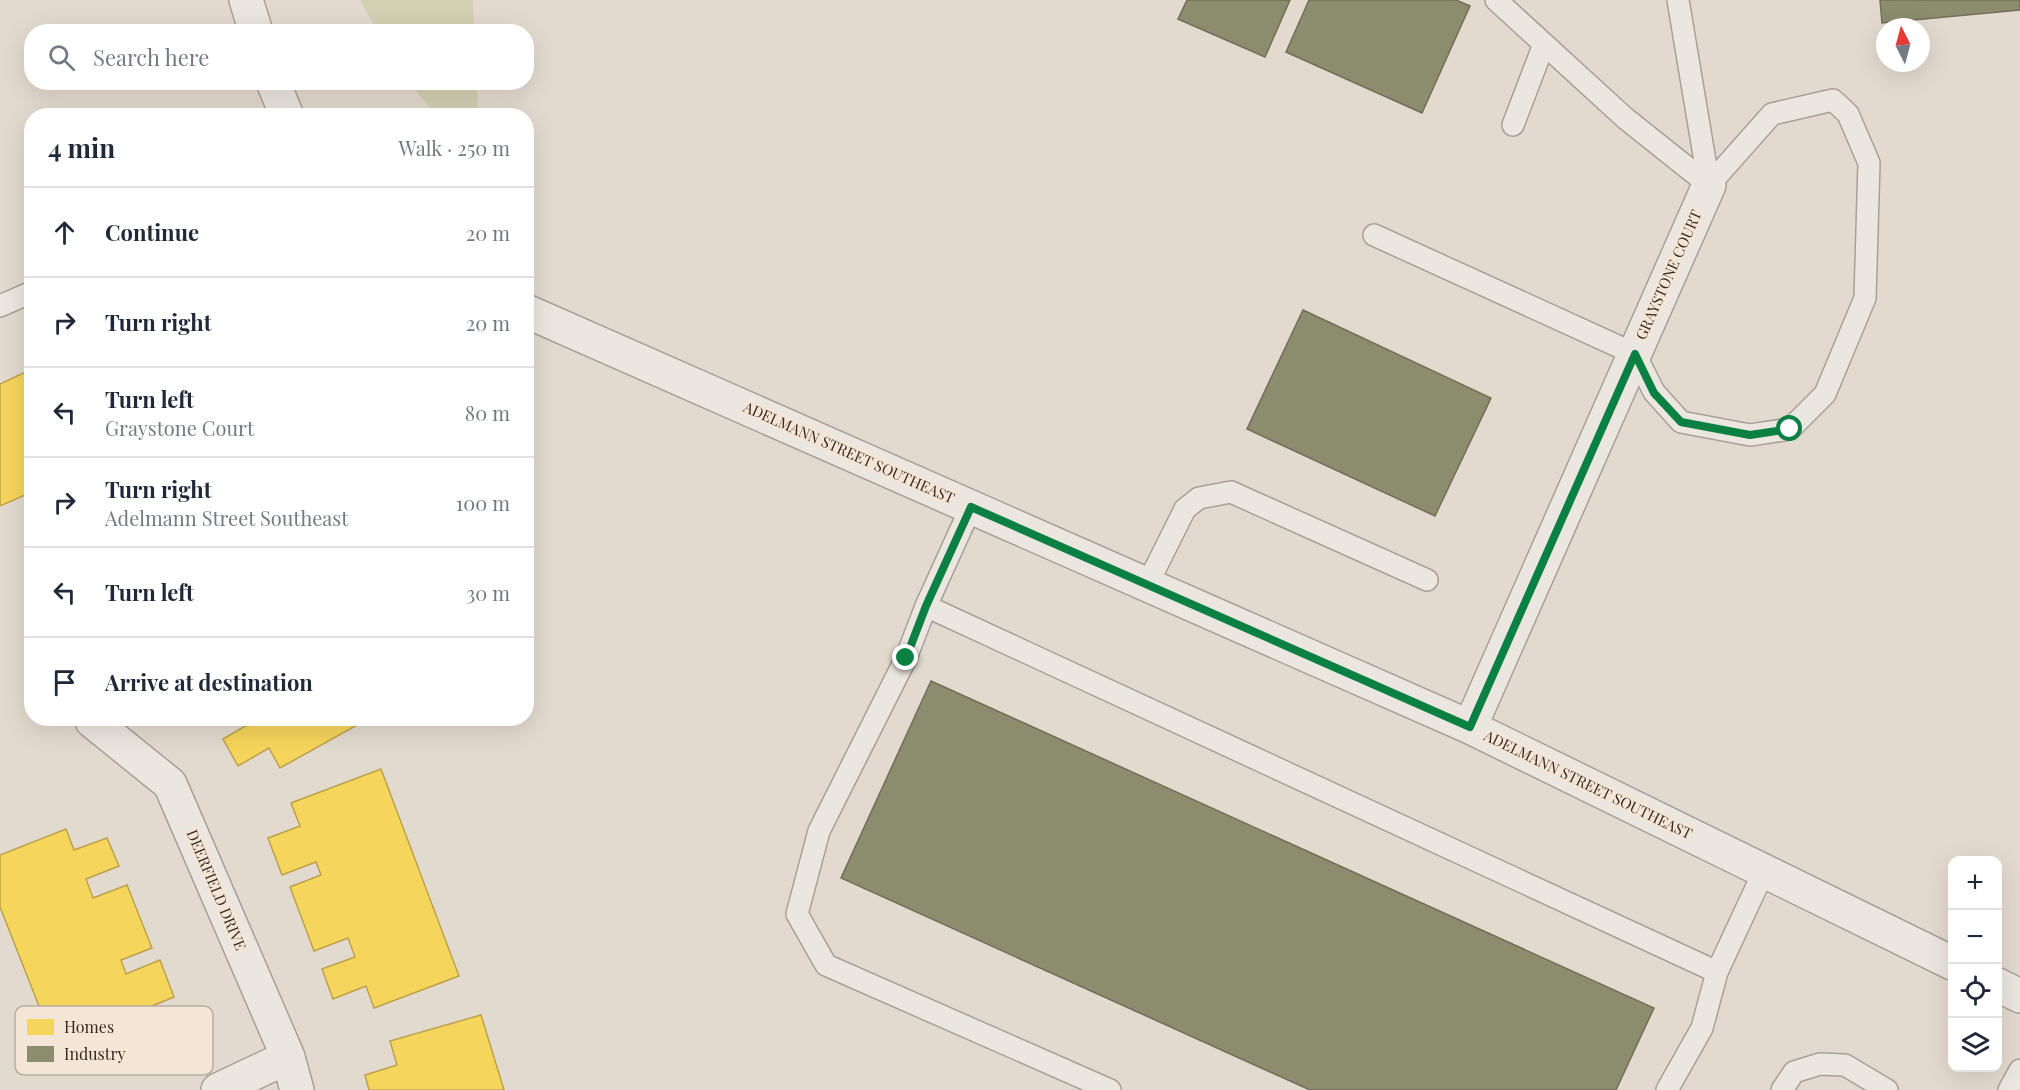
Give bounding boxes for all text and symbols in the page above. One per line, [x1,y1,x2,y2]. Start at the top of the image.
north arrow [1876,18,1930,72]
search box [24,24,534,90]
icon: search [45,41,78,74]
text: Search here [93,42,209,72]
text: 4 min [48,130,115,165]
text: Walk · 250 m [399,134,510,161]
street label: GRAYSTONE COURT [1630,206,1706,343]
icon: ahead [48,216,81,249]
text: Continue [105,217,199,247]
text: 20 m [466,219,510,246]
icon: right [48,306,81,339]
text: Turn right [105,307,211,337]
text: 20 m [466,309,510,336]
text: Turn left [105,384,194,414]
icon: left [48,396,81,429]
street label: ADELMANN STREET SOUTHEAST [740,396,958,508]
text: 80 m [465,399,510,426]
text: Graystone Court [105,414,254,441]
route start [1776,415,1802,441]
text: Turn right [105,474,211,504]
icon: right [48,486,81,519]
text: 100 m [456,489,510,516]
text: Adelmann Street Southeast [105,504,348,531]
icon: left [48,576,81,609]
text: Turn left [105,577,194,607]
text: 30 m [466,579,510,606]
route end [892,644,918,670]
icon: arrive [48,666,81,699]
text: Arrive at destination [105,667,313,697]
street label: ADELMANN STREET SOUTHEAST [1480,724,1696,843]
street label: DEERFIELD DRIVE [183,826,251,953]
map controls [1948,856,2002,1072]
button: + [1948,856,2002,910]
button: − [1948,910,2002,964]
button: locate [1948,964,2002,1018]
legend [15,1006,213,1075]
text: Homes [64,1016,114,1037]
button: layers [1948,1018,2002,1072]
text: Industry [64,1043,126,1064]

